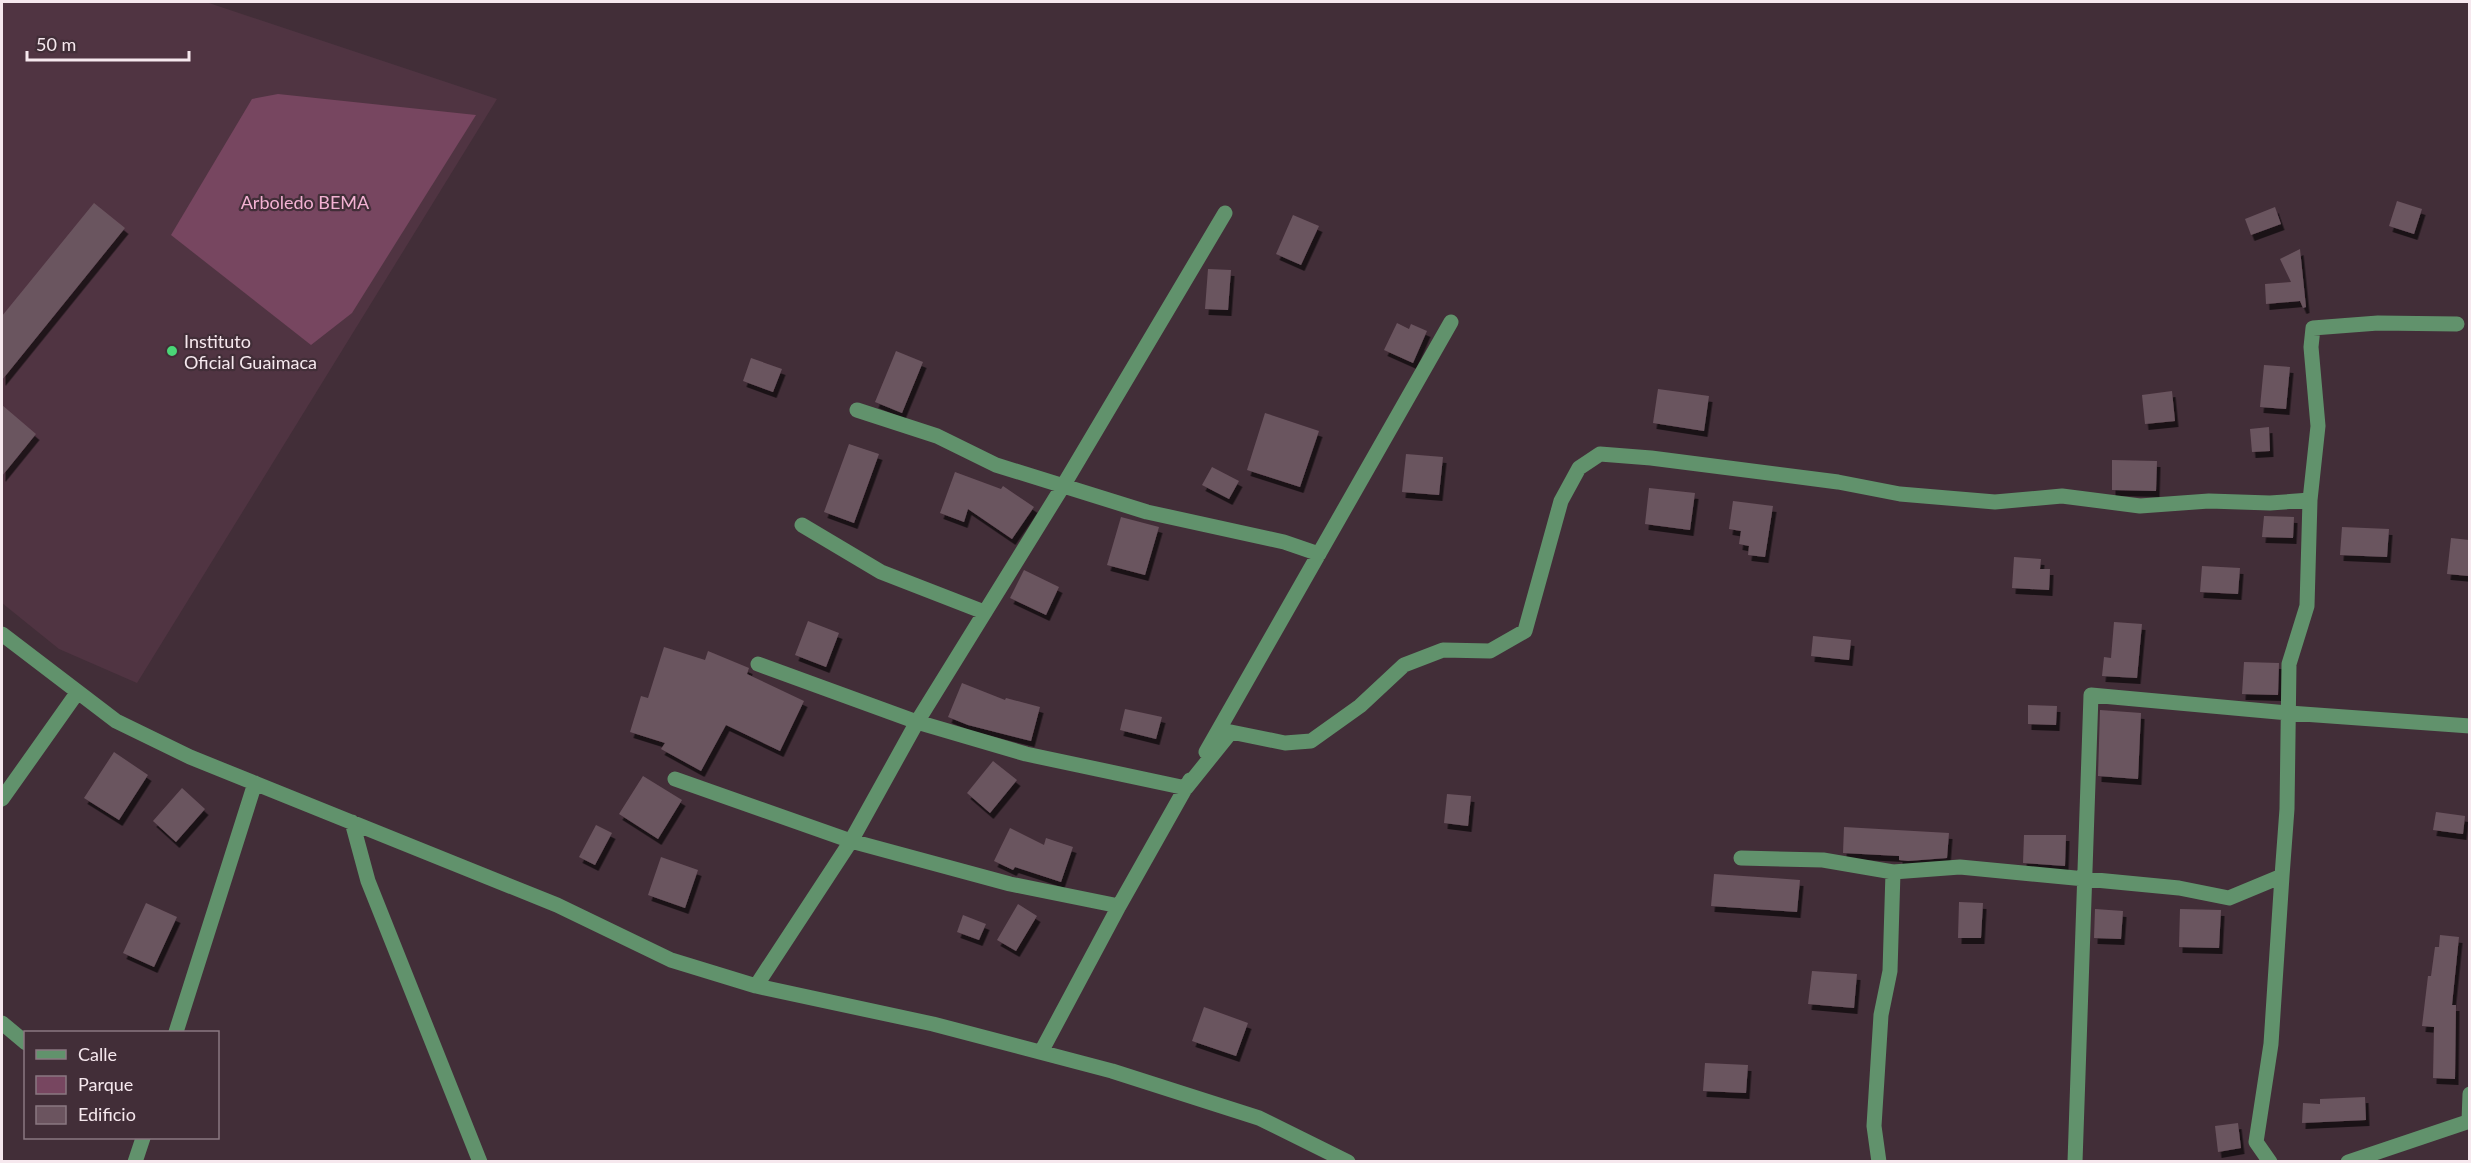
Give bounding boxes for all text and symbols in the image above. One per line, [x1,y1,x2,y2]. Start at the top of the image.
scale bar [27,24,189,62]
text: 50 m [36,33,76,55]
park label: Arboledo BEMA [241,191,370,213]
place label: Instituto Oficial Guaimaca [184,330,317,373]
marker: Instituto Oficial Guaimaca [165,344,179,358]
legend [24,1031,219,1139]
text: Calle [78,1043,117,1065]
text: Parque [78,1073,133,1095]
text: Edificio [78,1103,136,1125]

